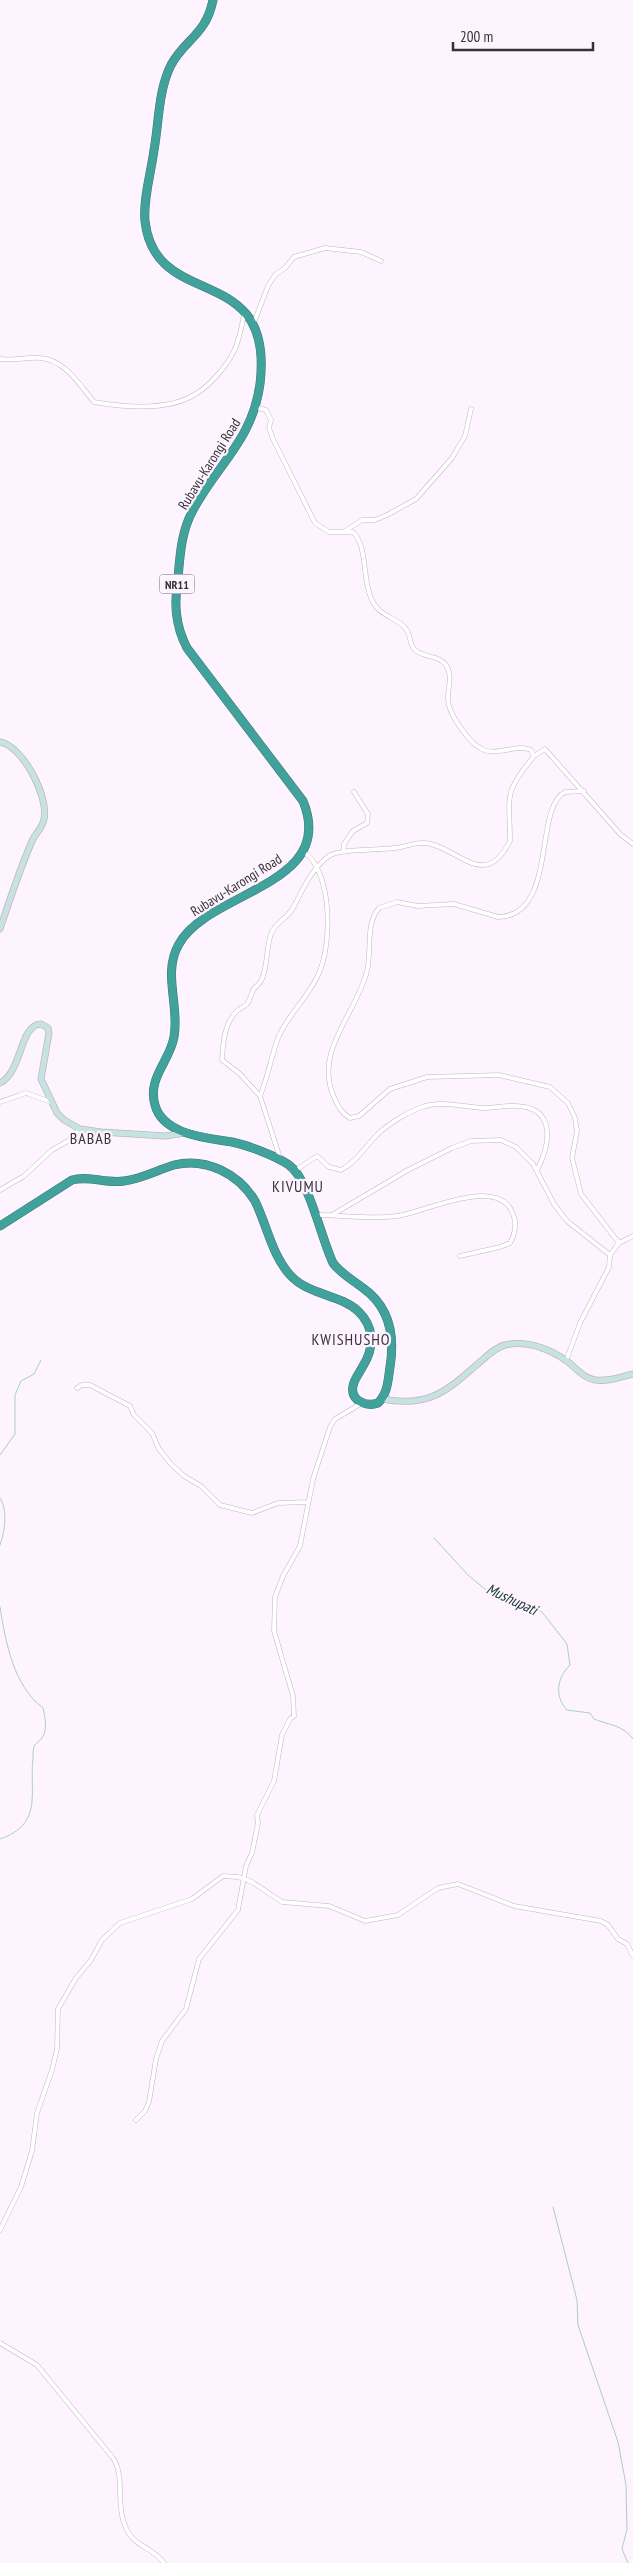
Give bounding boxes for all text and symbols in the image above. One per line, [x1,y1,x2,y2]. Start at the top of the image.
scale bar [453,20,593,52]
text: 200 m [460,27,493,46]
street label: Rubavu-Karongi Road [174,415,244,513]
road number: NR11 [160,574,194,594]
street label: Rubavu-Karongi Road [187,850,285,920]
district label: BABAB [70,1128,112,1148]
district label: KIVUMU [272,1176,324,1196]
district label: KWISHUSHO [311,1329,391,1349]
water label: Mushupati [483,1579,542,1620]

